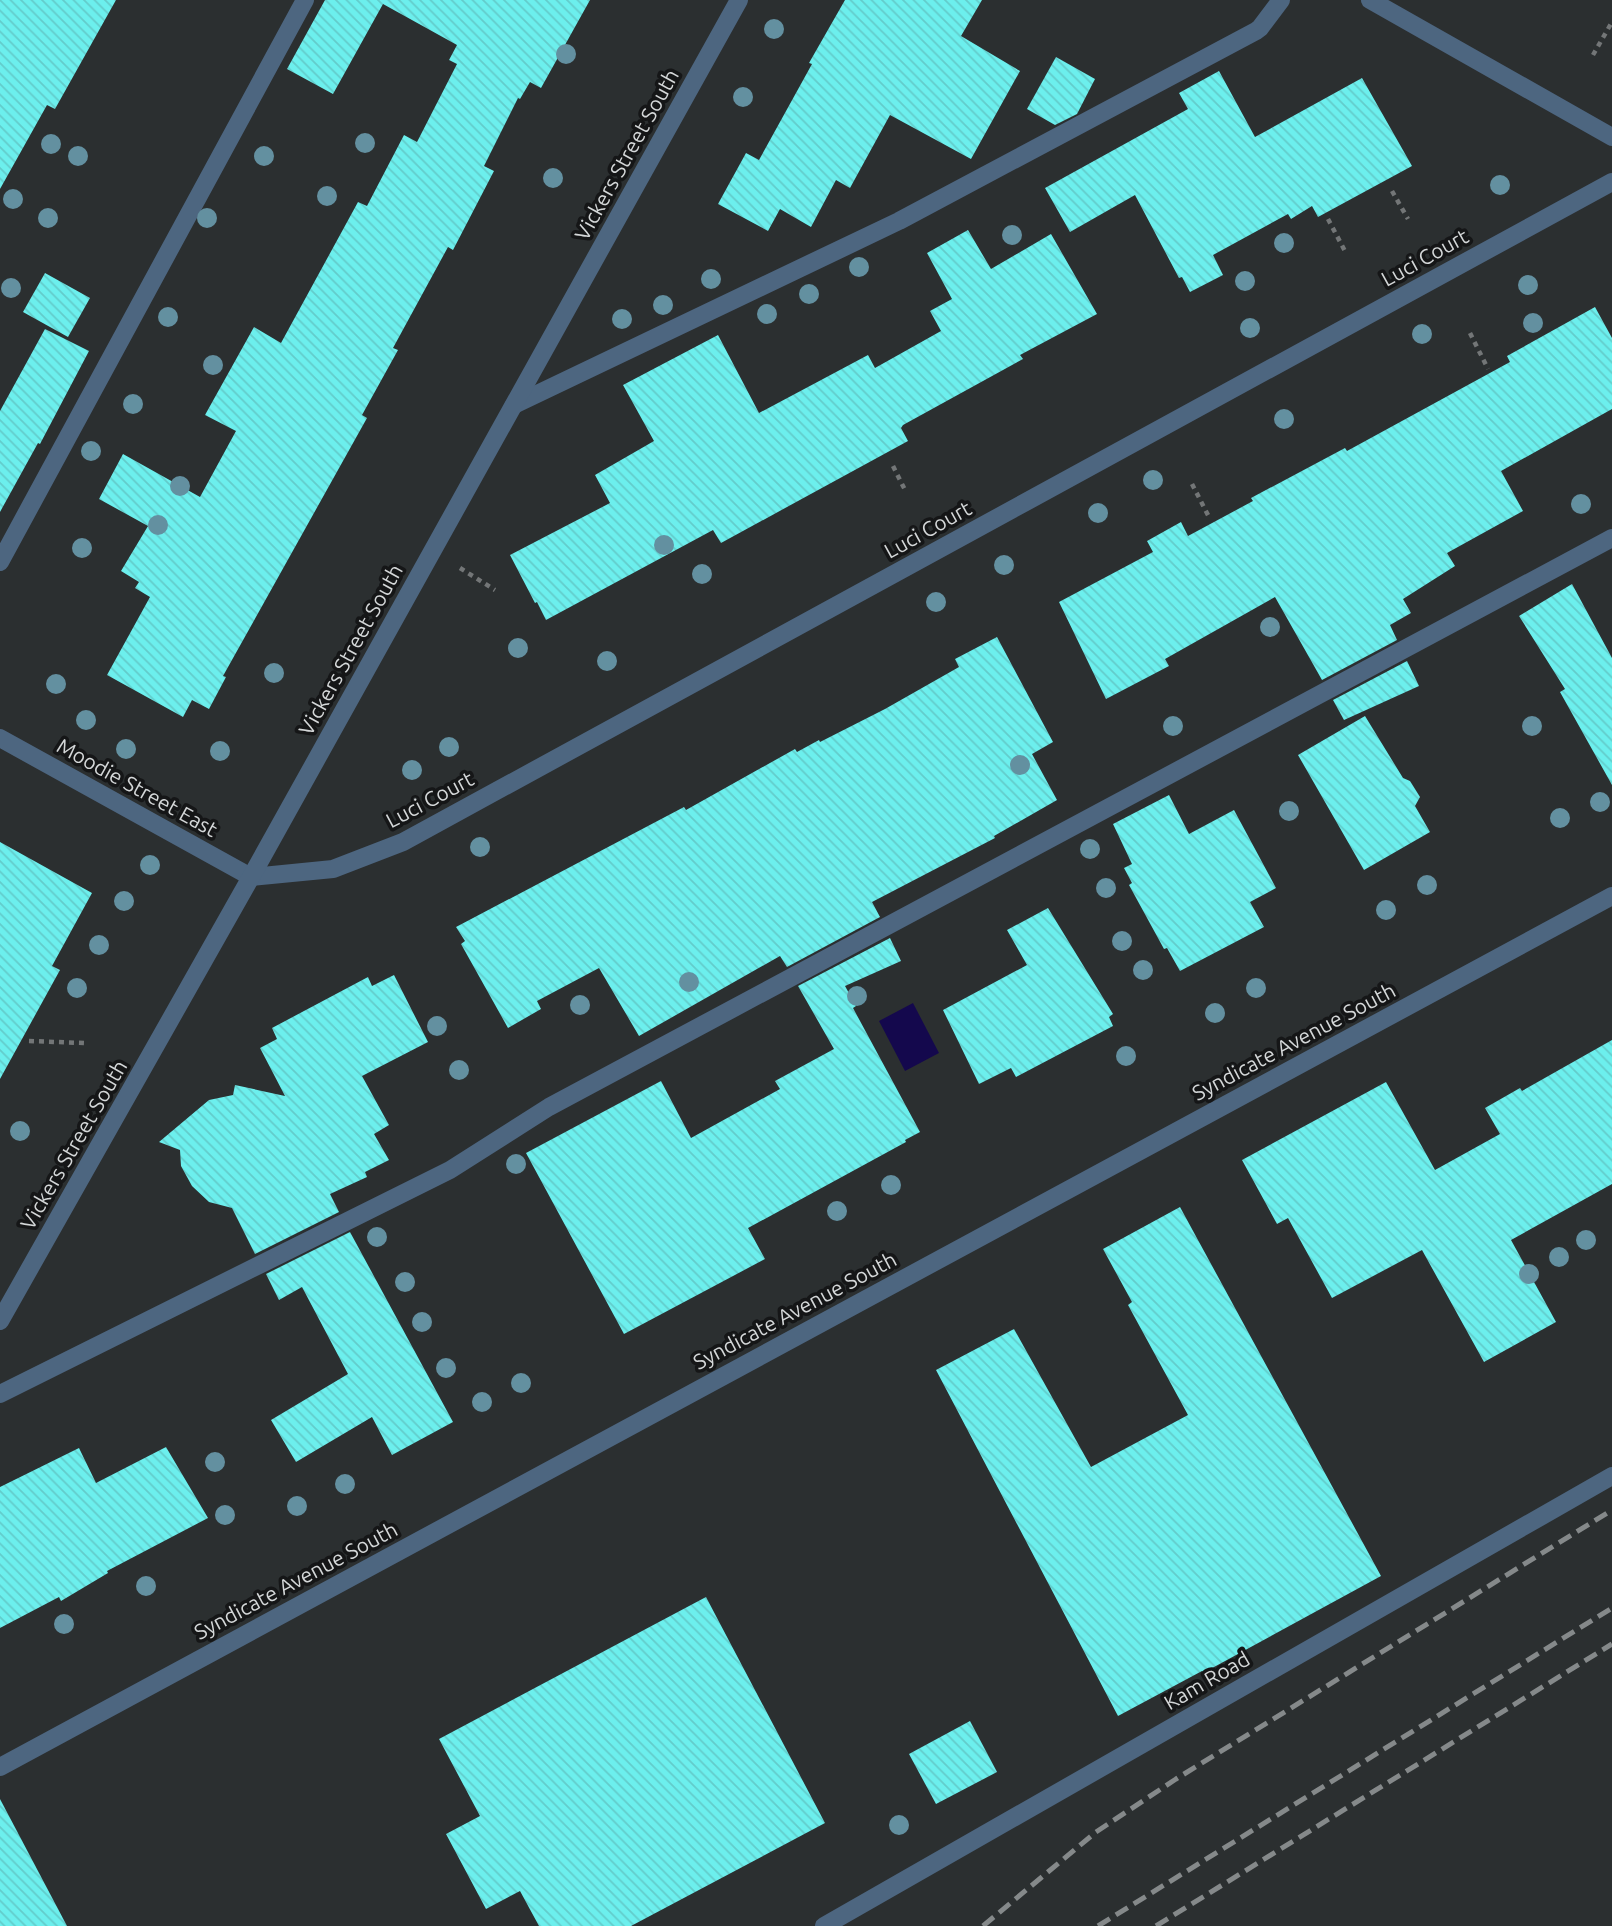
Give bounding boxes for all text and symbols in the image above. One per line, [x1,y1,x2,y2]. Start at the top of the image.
street label: Vickers Street South [569,65,683,244]
street label: Luci Court [1377,223,1472,291]
street label: Luci Court [880,495,975,563]
street label: Vickers Street South [293,560,407,739]
street label: Moodie Street East [53,733,222,841]
street label: Luci Court [382,766,477,832]
street label: Syndicate Avenue South [1188,977,1399,1105]
street label: Vickers Street South [15,1056,131,1233]
street label: Syndicate Avenue South [689,1246,900,1374]
street label: Syndicate Avenue South [190,1516,401,1644]
street label: Kam Road [1159,1646,1254,1714]

